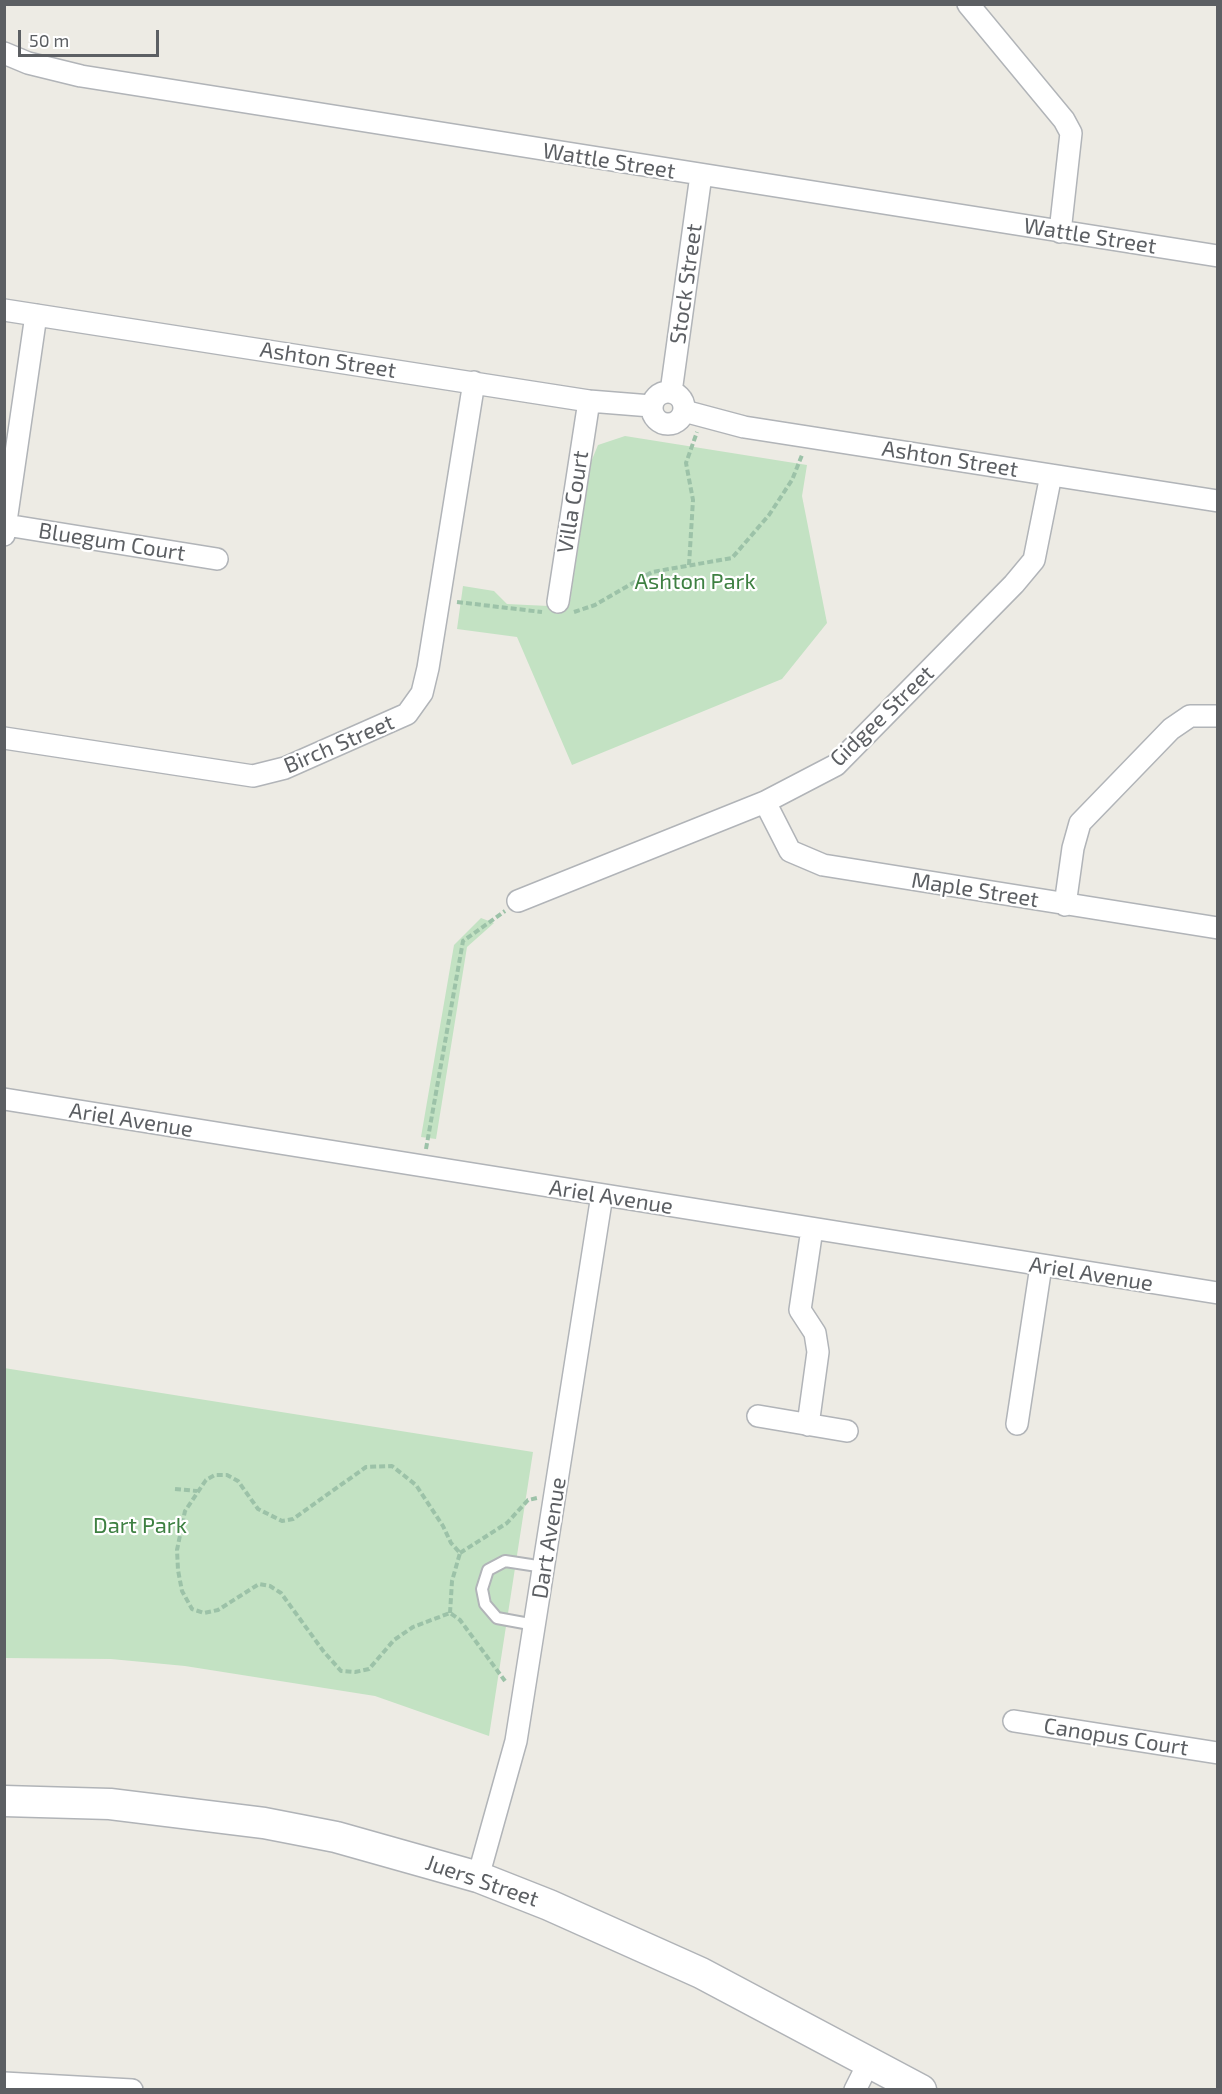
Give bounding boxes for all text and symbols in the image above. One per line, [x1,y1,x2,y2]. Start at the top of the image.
scale bar [21,18,162,56]
text: 50 m [29,29,69,51]
street label: Wattle Street [541,137,677,185]
street label: Wattle Street [1022,212,1158,260]
street label: Stock Street [665,222,707,346]
street label: Ashton Street [258,336,398,384]
street label: Ashton Street [880,435,1020,483]
street label: Villa Court [552,449,594,555]
street label: Bluegum Court [37,517,187,567]
park label: Ashton Park [634,569,756,595]
street label: Gidgee Street [825,660,939,772]
street label: Birch Street [280,709,398,779]
street label: Maple Street [909,867,1041,913]
street label: Ariel Avenue [67,1097,195,1143]
street label: Ariel Avenue [547,1174,675,1220]
street label: Ariel Avenue [1027,1251,1155,1297]
street label: Dart Avenue [526,1475,572,1601]
park label: Dart Park [93,1513,187,1539]
street label: Canopus Court [1042,1713,1190,1761]
street label: Juers Street [422,1849,542,1913]

